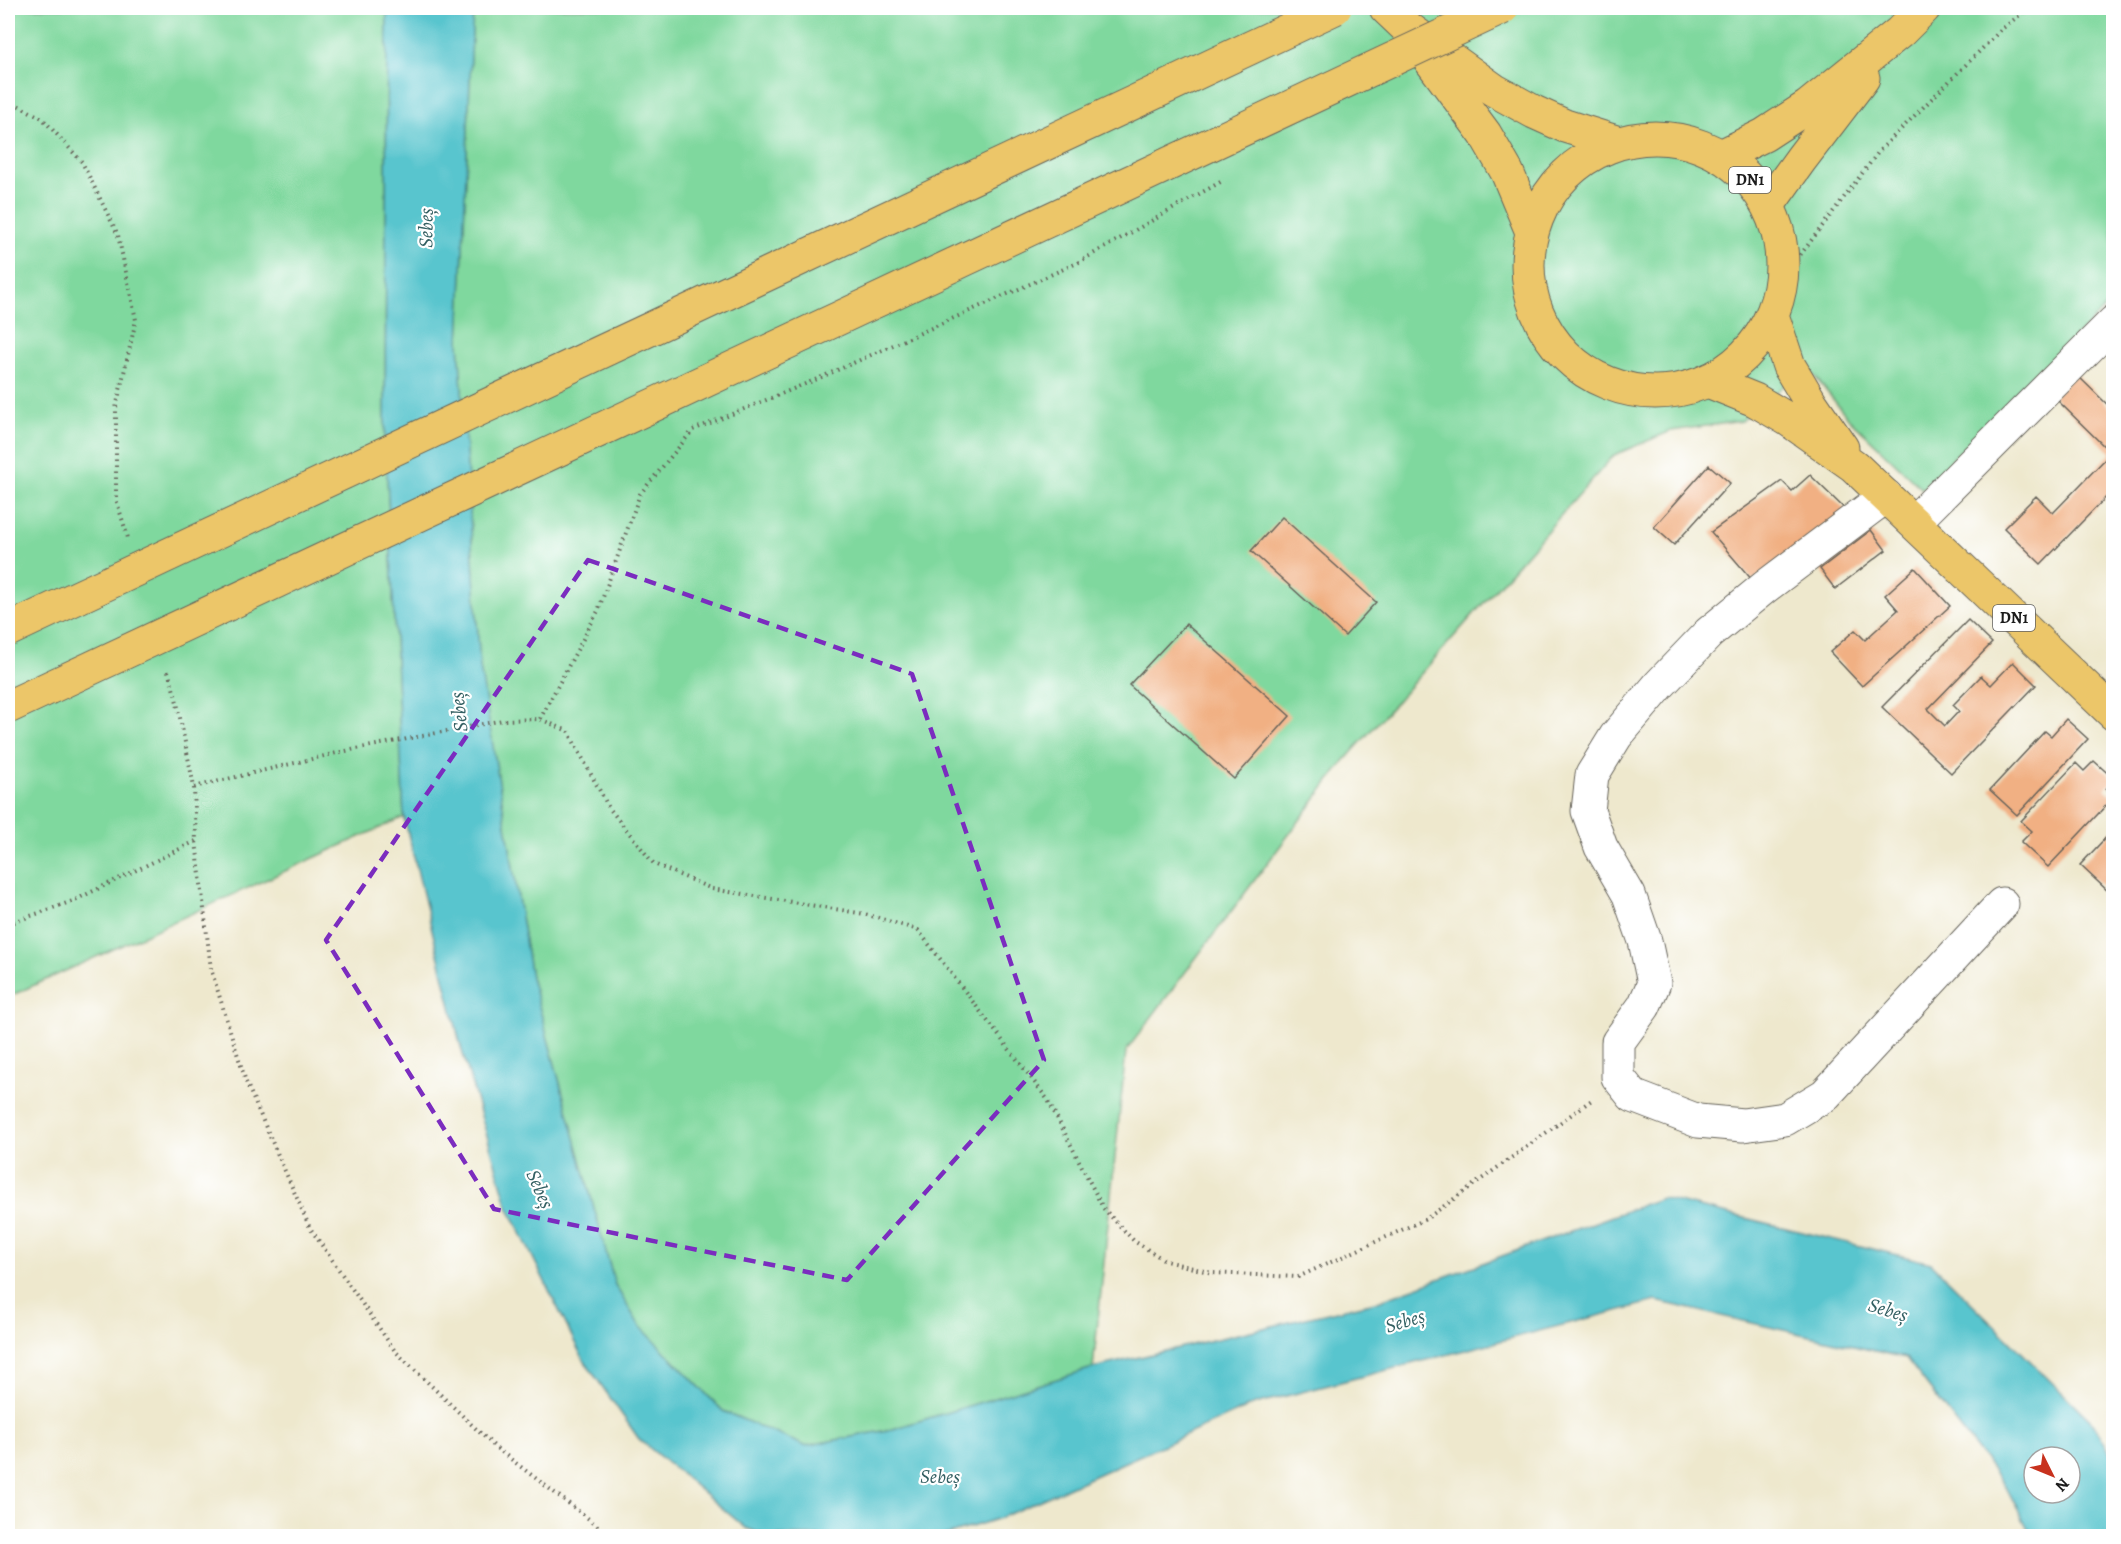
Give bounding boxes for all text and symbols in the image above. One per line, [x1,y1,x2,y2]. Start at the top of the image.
road number: DN1 [1729,167,1771,193]
water label: Sebeș [412,208,440,248]
road number: DN1 [1993,605,2035,631]
water label: Sebeș [443,691,475,733]
water label: Sebeș [520,1165,561,1213]
water label: Sebeș [1865,1291,1911,1329]
water label: Sebeș [1382,1302,1428,1339]
north arrow [2022,1445,2082,1505]
water label: Sebeș [920,1463,960,1490]
text: N [2050,1473,2074,1497]

